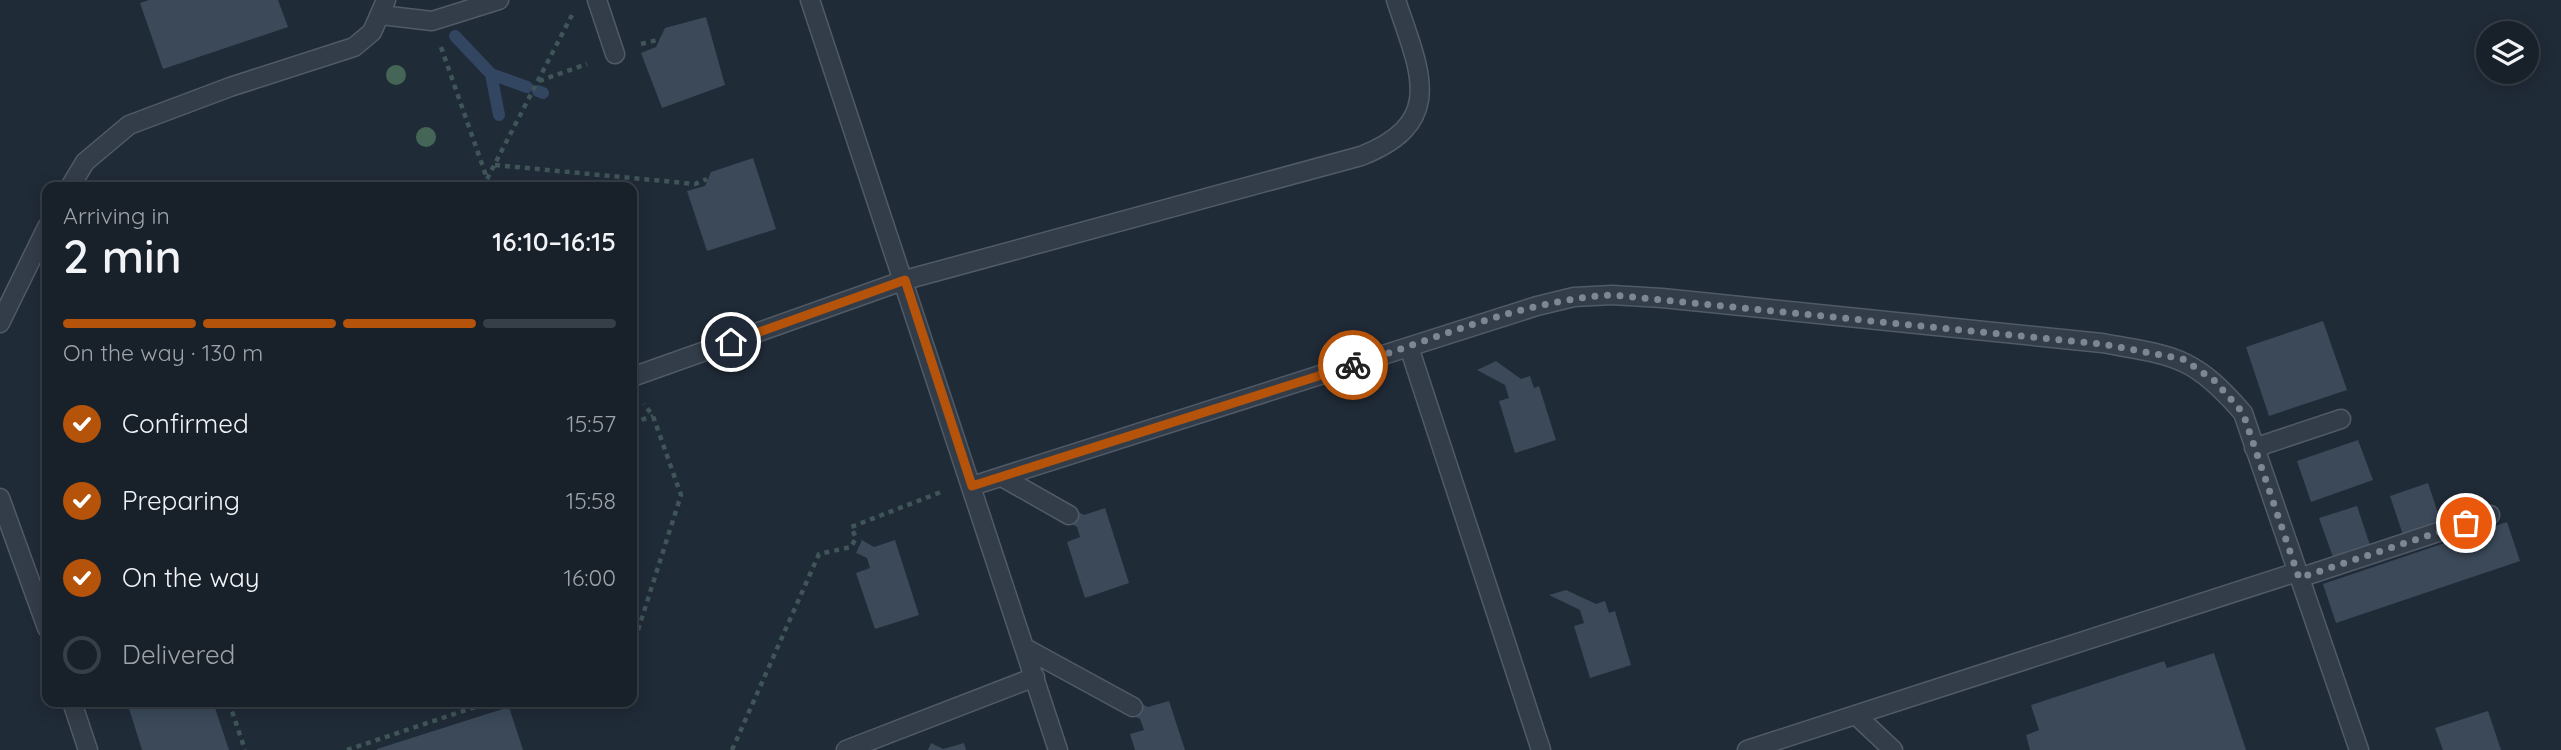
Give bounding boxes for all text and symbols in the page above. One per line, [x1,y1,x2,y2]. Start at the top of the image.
map controls [2476,21,2539,84]
button: layers [2476,21,2539,84]
text: Arriving in [63,201,170,230]
text: 16:10–16:15 [492,225,616,258]
text: 2 min [63,227,182,285]
pin [701,312,761,372]
icon: home [712,323,750,361]
courier [1318,330,1388,400]
text: On the way · 130 m [63,338,263,367]
icon: bike [1334,346,1372,384]
icon: check [63,405,101,443]
text: Confirmed [122,407,249,440]
text: 15:57 [566,409,616,438]
icon: check [63,482,101,520]
text: Preparing [122,484,240,517]
text: 15:58 [566,486,616,515]
pin [2436,493,2496,553]
icon: bag [2447,504,2485,542]
icon: check [63,559,101,597]
text: On the way [122,561,260,594]
text: 16:00 [563,563,616,592]
text: Delivered [122,638,235,671]

